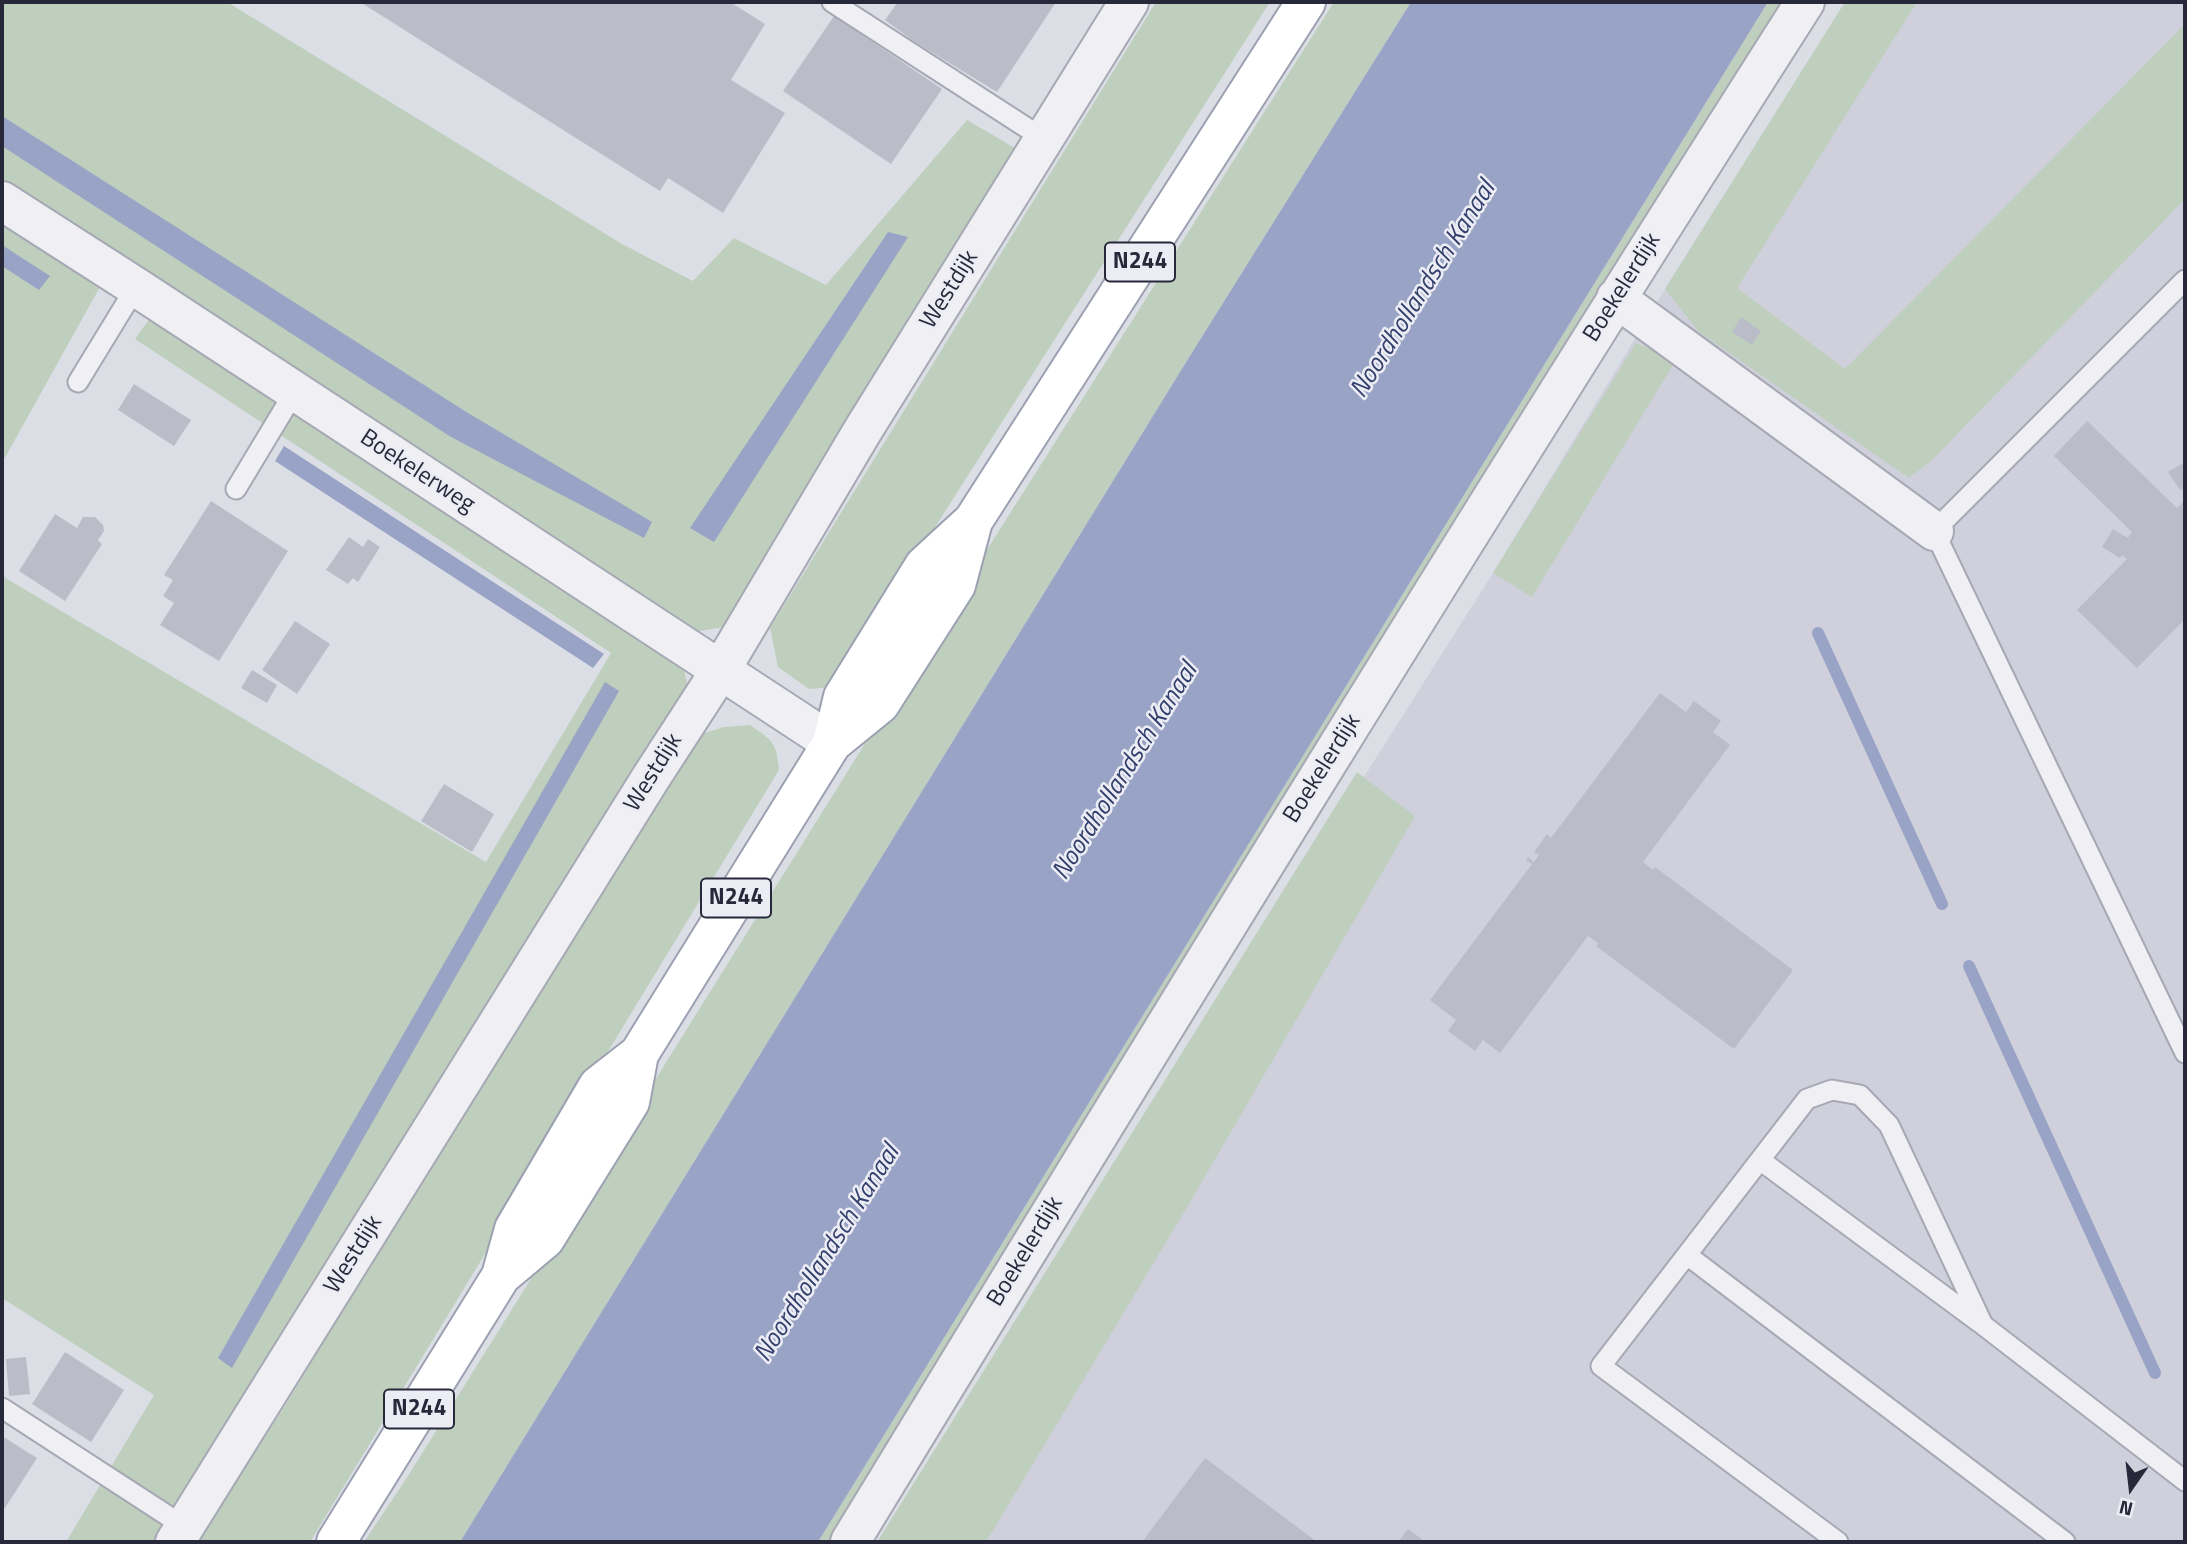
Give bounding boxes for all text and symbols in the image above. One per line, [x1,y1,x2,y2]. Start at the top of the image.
water label: Noordhollandsch Kanaal [1345,176,1503,404]
street label: Boekelerdijk [1578,228,1668,348]
road number: N244 [1105,243,1175,282]
street label: Westdijk [915,245,985,335]
street label: Boekelerweg [354,424,480,520]
water label: Noordhollandsch Kanaal [1047,658,1205,886]
street label: Boekelerdijk [1278,709,1368,829]
street label: Westdijk [619,728,689,818]
road number: N244 [701,878,771,917]
water label: Noordhollandsch Kanaal [749,1140,907,1368]
street label: Boekelerdijk [982,1192,1070,1312]
street label: Westdijk [319,1210,389,1300]
road number: N244 [384,1390,454,1428]
north arrow [2096,1453,2166,1523]
text: N [2116,1493,2136,1525]

